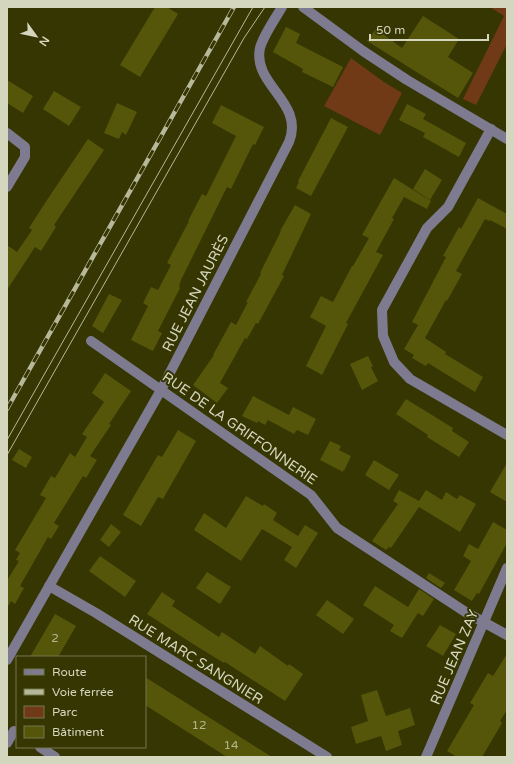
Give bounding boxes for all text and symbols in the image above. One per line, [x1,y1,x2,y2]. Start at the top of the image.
north arrow [16,16,56,56]
scale bar [370,16,488,42]
text: 50 m [376,23,405,37]
text: N [36,34,52,48]
street label: RUE JEAN JAURÈS [159,232,232,354]
street label: RUE DE LA GRIFFONNERIE [159,368,320,488]
street label: RUE JEAN ZAY [427,607,482,707]
street label: RUE MARC SANGNIER [125,611,266,708]
house number: 2 [51,631,59,645]
legend [16,656,146,748]
text: Route [52,665,87,679]
text: Voie ferrée [52,685,114,699]
text: Parc [52,705,77,719]
house number: 12 [191,718,207,732]
text: Bâtiment [52,725,104,739]
house number: 14 [223,738,239,752]

